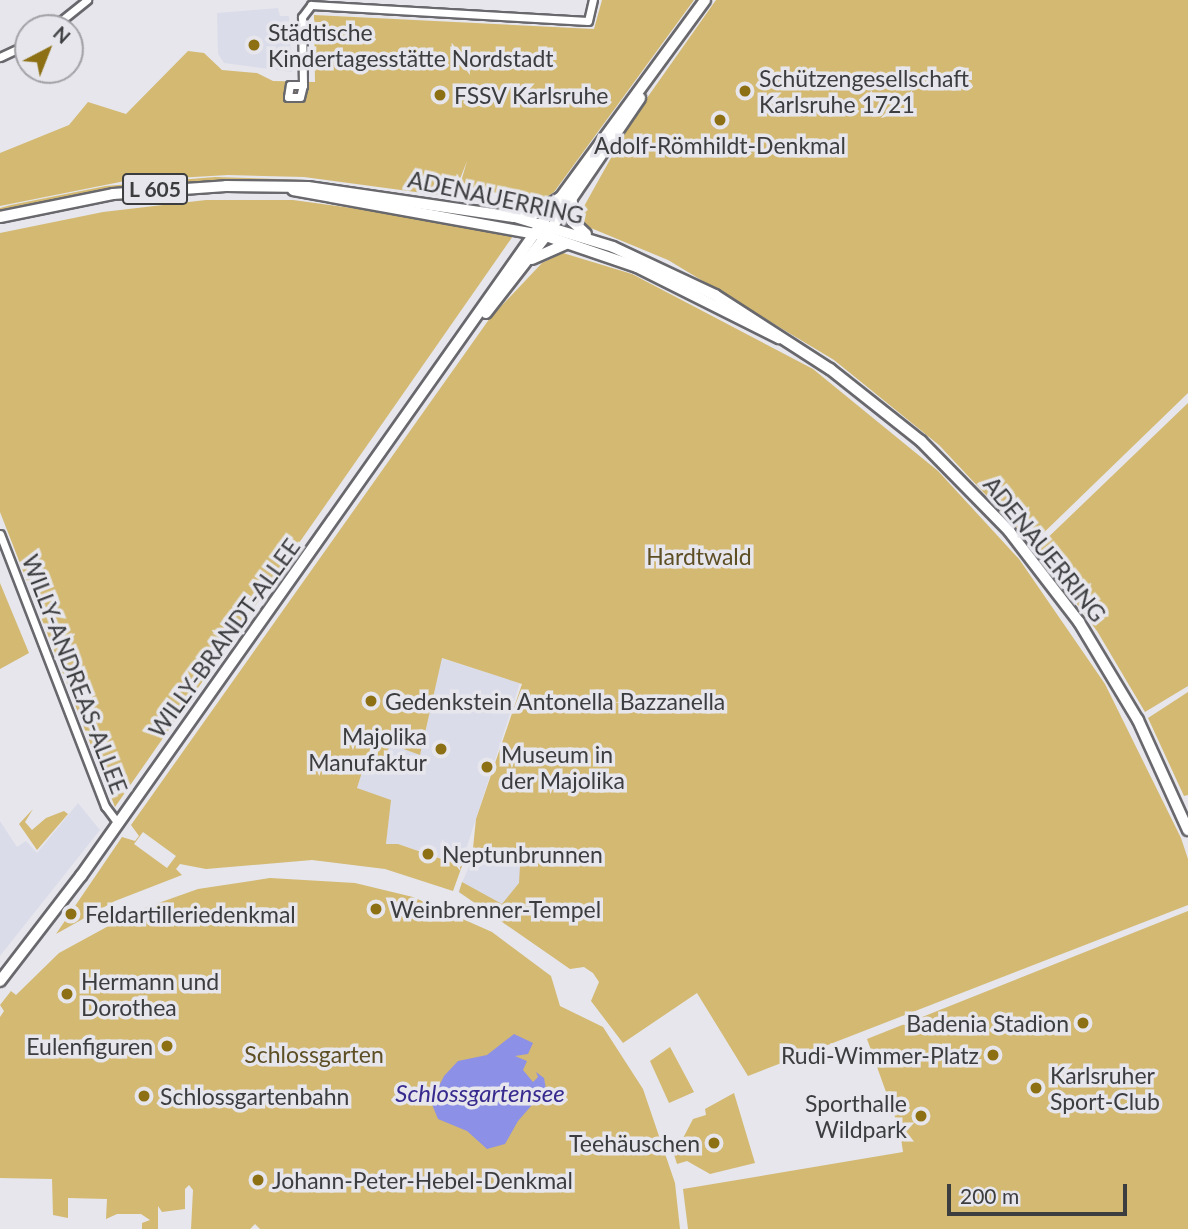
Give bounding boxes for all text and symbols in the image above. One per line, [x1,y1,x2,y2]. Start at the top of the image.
north arrow [14,14,84,84]
place label: Städtische Kindertagesstätte Nordstadt [268,18,554,72]
text: N [49,21,75,48]
marker: Städtische Kindertagesstätte Nordstadt [246,37,262,53]
place label: Schützengesellschaft Karlsruhe 1721 [759,64,969,118]
place label: FSSV Karlsruhe [454,81,609,109]
marker: Schützengesellschaft Karlsruhe 1721 [737,83,753,99]
marker: FSSV Karlsruhe [432,87,448,103]
marker: Adolf-Römhildt-Denkmal [712,112,728,128]
place label: Adolf-Römhildt-Denkmal [594,131,846,159]
street label: ADENAUERRING [406,165,586,229]
road number: L 605 [120,172,190,206]
street label: ADENAUERRING [978,471,1112,627]
street label: WILLY-BRANDT-ALLEE [143,533,305,743]
park label: Hardtwald [646,542,752,570]
street label: WILLY-ANDREAS-ALLEE [17,551,133,797]
place label: Gedenkstein Antonella Bazzanella [385,687,726,715]
marker: Gedenkstein Antonella Bazzanella [363,693,379,709]
place label: Majolika Manufaktur [308,722,427,776]
place label: Museum in der Majolika [501,740,625,794]
marker: Majolika Manufaktur [433,741,449,757]
marker: Museum in der Majolika [479,759,495,775]
place label: Neptunbrunnen [442,840,603,868]
marker: Neptunbrunnen [420,846,436,862]
place label: Weinbrenner-Tempel [390,895,601,923]
place label: Feldartilleriedenkmal [85,900,296,928]
marker: Weinbrenner-Tempel [368,901,384,917]
marker: Feldartilleriedenkmal [63,906,79,922]
place label: Hermann und Dorothea [81,967,219,1021]
marker: Hermann und Dorothea [59,986,75,1002]
place label: Badenia Stadion [906,1009,1069,1037]
marker: Badenia Stadion [1075,1015,1091,1031]
place label: Eulenfiguren [26,1032,153,1060]
marker: Eulenfiguren [159,1038,175,1054]
park label: Schlossgarten [244,1040,384,1068]
place label: Rudi-Wimmer-Platz [781,1041,979,1069]
marker: Rudi-Wimmer-Platz [985,1047,1001,1063]
place label: Karlsruher Sport-Club [1050,1061,1160,1115]
water label: Schlossgartensee [395,1079,565,1107]
marker: Karlsruher Sport-Club [1028,1080,1044,1096]
place label: Schlossgartenbahn [160,1082,349,1110]
marker: Schlossgartenbahn [134,1086,154,1106]
place label: Sporthalle Wildpark [805,1089,907,1143]
marker: Sporthalle Wildpark [913,1108,929,1124]
place label: Teehäuschen [569,1129,700,1157]
marker: Teehäuschen [706,1135,722,1151]
place label: Johann-Peter-Hebel-Denkmal [272,1166,573,1194]
scale bar [950,1170,1130,1214]
marker: Johann-Peter-Hebel-Denkmal [250,1172,266,1188]
text: 200 m [960,1183,1019,1208]

